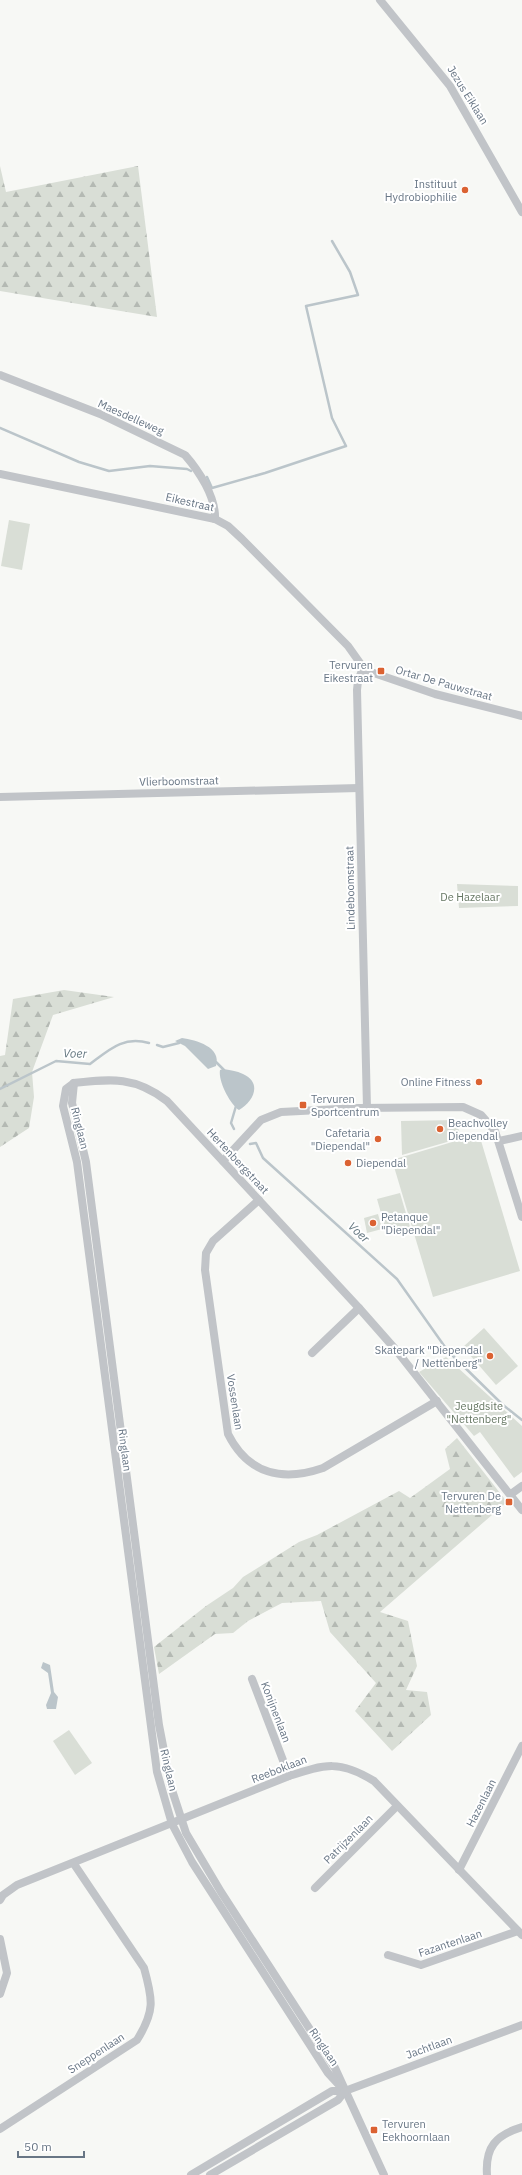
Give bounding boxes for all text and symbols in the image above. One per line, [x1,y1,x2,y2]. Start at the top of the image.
street label: Jezus Eiklaan [444,63,492,127]
place label: Instituut Hydrobiophilie [385,177,457,204]
marker: Instituut Hydrobiophilie [460,185,470,195]
street label: Maesdelleweg [96,396,166,438]
street label: Eikestraat [164,490,216,514]
place label: Tervuren Eikestraat [323,658,373,685]
street label: Ortar De Pauwstraat [394,662,494,704]
marker: Tervuren Eikestraat [376,666,386,676]
street label: Vlierboomstraat [139,773,219,789]
street label: Lindeboomstraat [342,846,358,930]
park label: De Hazelaar [440,890,500,904]
water label: Voer [63,1045,88,1061]
place label: Online Fitness [401,1075,471,1089]
marker: Online Fitness [474,1077,484,1087]
place label: Tervuren Sportcentrum [311,1092,379,1119]
marker: Tervuren Sportcentrum [298,1100,308,1110]
street label: Ringlaan [68,1106,92,1150]
place label: Beachvolley Diependal [448,1116,508,1143]
marker: Beachvolley Diependal [435,1124,445,1134]
street label: Hertenbergstraat [204,1125,272,1197]
place label: Cafetaria "Diependal" [311,1126,370,1153]
marker: Cafetaria "Diependal" [373,1134,383,1144]
place label: Diependal [356,1156,406,1170]
marker: Diependal [343,1158,353,1168]
place label: Petanque "Diependal" [381,1210,440,1237]
water label: Voer [345,1218,373,1246]
marker: Petanque "Diependal" [368,1218,378,1228]
place label: Skatepark "Diependal / Nettenberg" [375,1343,482,1370]
marker: Skatepark "Diependal / Nettenberg" [485,1351,495,1361]
street label: Vossenlaan [224,1373,246,1431]
park label: Jeugdsite "Nettenberg" [447,1399,511,1426]
street label: Ringlaan [115,1428,135,1472]
place label: Tervuren De Nettenberg [441,1489,501,1516]
marker: Tervuren De Nettenberg [504,1497,514,1507]
street label: Konijnenlaan [258,1680,294,1744]
street label: Ringlaan [157,1748,181,1792]
street label: Reeboklaan [249,1752,309,1786]
street label: Hazenlaan [463,1777,499,1829]
street label: Patrijzenlaan [320,1811,376,1867]
street label: Fazantenlaan [416,1926,484,1960]
street label: Ringlaan [306,2025,342,2069]
street label: Sneppenlaan [65,2030,127,2076]
street label: Jachtlaan [404,2032,454,2062]
place label: Tervuren Eekhoornlaan [382,2117,450,2144]
marker: Tervuren Eekhoornlaan [369,2125,379,2135]
scale bar [18,2133,84,2159]
text: 50 m [24,2139,52,2154]

